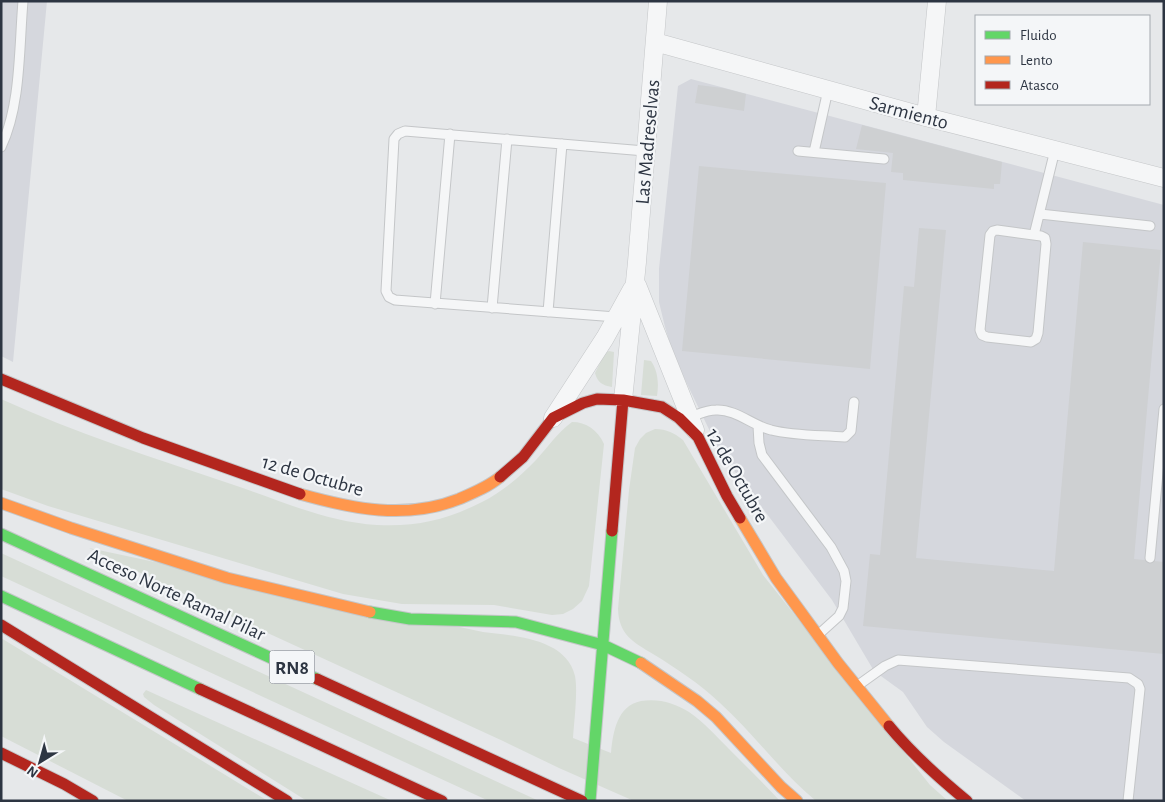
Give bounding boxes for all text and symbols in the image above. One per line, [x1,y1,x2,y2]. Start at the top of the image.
legend [975,15,1150,105]
text: Fluido [1020,28,1057,43]
text: Lento [1020,53,1053,68]
text: Atasco [1020,78,1059,93]
street label: Las Madreselvas [633,79,663,205]
street label: Sarmiento [867,93,950,133]
street label: 12 de Octubre [702,425,772,526]
street label: 12 de Octubre [260,452,366,500]
street label: Acceso Norte Ramal Pilar [85,545,269,645]
road number: RN8 [270,650,314,684]
north arrow [15,737,65,787]
text: N [25,763,41,780]

